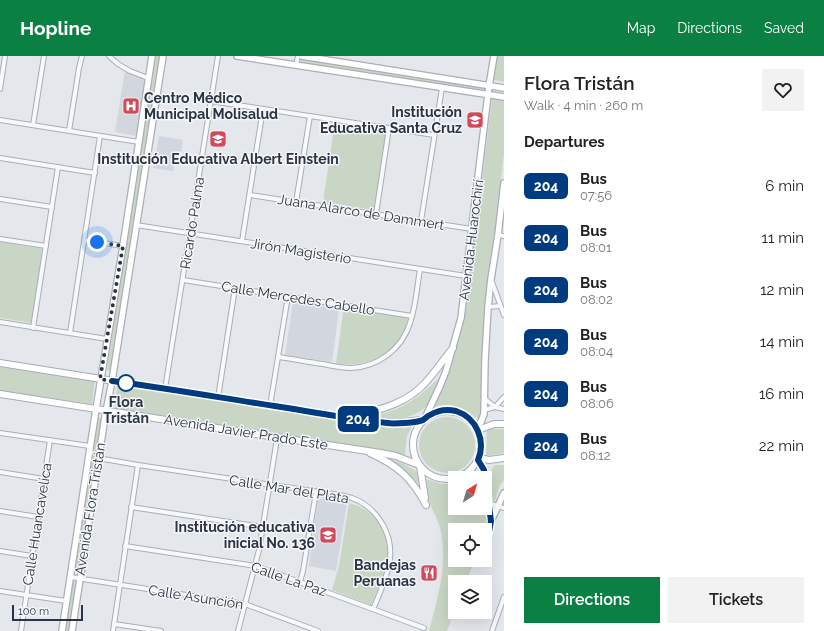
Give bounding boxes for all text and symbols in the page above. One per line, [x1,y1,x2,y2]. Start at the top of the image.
text: Hopline [20,17,91,39]
text: Map [627,20,655,36]
text: Directions [677,20,742,36]
text: Saved [764,20,804,36]
button: heart [762,69,804,111]
text: Flora Tristán [524,72,635,94]
place label: Centro Médico Municipal Molisalud [144,90,278,122]
hospital icon: Centro Médico Municipal Molisalud [121,96,141,116]
text: Walk · 4 min · 260 m [524,98,643,113]
place label: Institución Educativa Santa Cruz [320,104,462,136]
school or university icon: Institución Educativa Santa Cruz [465,110,485,130]
school or university icon: Institución Educativa Albert Einstein [208,129,228,149]
text: Departures [524,133,605,151]
place label: Institución Educativa Albert Einstein [97,151,339,167]
text: Bus [580,170,607,188]
street label: Ricardo Palma [177,176,207,270]
text: 6 min [765,177,804,195]
street label: Avenida Huarochirí [456,178,486,301]
text: 204 [534,178,558,194]
text: 07:56 [580,188,612,203]
street label: Juana Alarco de Dammert [277,191,446,233]
text: Bus [580,222,607,240]
text: 11 min [762,229,804,247]
text: 204 [534,230,558,246]
your location [87,232,107,252]
street label: Jirón Magisterio [249,235,353,267]
text: 08:01 [580,240,612,255]
text: Bus [580,274,607,292]
street label: Calle Mercedes Cabello [220,278,376,318]
text: 12 min [760,281,804,299]
text: 204 [534,282,558,298]
text: 08:02 [580,292,613,307]
text: Bus [580,326,607,344]
text: 14 min [760,333,804,351]
text: 204 [534,334,558,350]
text: 08:04 [580,344,613,359]
marker: Flora Tristán [117,374,135,392]
text: Bus [580,378,607,396]
text: 16 min [759,385,804,403]
text: 204 [534,386,558,402]
place label: Flora Tristán [103,394,149,426]
text: 08:06 [580,396,614,411]
line badge: 204 [335,406,381,432]
street label: Avenida Javier Prado Este [163,411,329,453]
text: 204 [346,411,370,427]
text: Bus [580,430,607,448]
text: 22 min [759,437,804,455]
text: 204 [534,438,558,454]
street label: Avenida Flora Tristán [72,442,108,576]
text: 08:12 [580,448,610,463]
street label: Calle Huancavelica [19,462,55,586]
north arrow [448,471,492,515]
map controls [448,471,492,619]
street label: Calle Mar del Plata [228,472,350,506]
place label: Institución educativa inicial No. 136 [175,519,315,551]
button: locate [448,523,492,567]
school or university icon: Institución educativa inicial No. 136 [318,525,338,545]
place label: Bandejas Peruanas [354,557,416,589]
street label: Calle La Paz [249,559,329,599]
restaurant icon: Bandejas Peruanas [419,563,439,583]
button: layers [448,575,492,619]
button: Directions [524,577,660,623]
button: Tickets [668,577,804,623]
street label: Calle Asunción [147,582,245,612]
scale bar [12,603,83,622]
text: 100 m [18,605,49,618]

